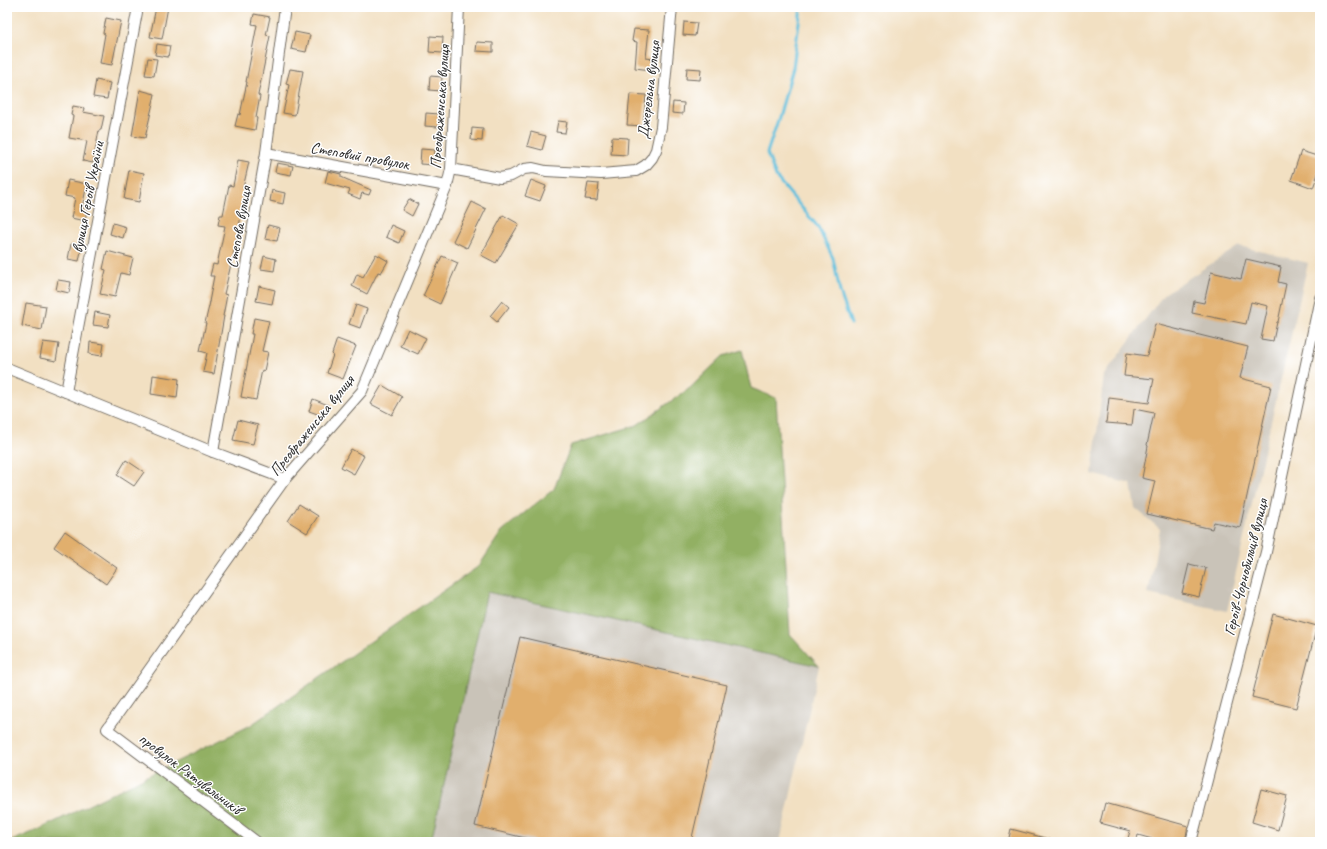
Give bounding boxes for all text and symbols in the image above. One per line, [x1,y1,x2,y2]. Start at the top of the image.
street label: Джерельна вулиця [633,39,665,140]
street label: Преображенська вулиця [426,44,454,170]
street label: Степовий провулок [309,137,412,175]
street label: вулиця Героїв України [67,139,109,255]
street label: Степова вулиця [222,183,256,270]
street label: Преображенська вулиця [265,370,359,480]
street label: Героїв-Чорнобильців вулиця [1219,495,1273,638]
street label: провулок Рятувальників [135,728,249,822]

